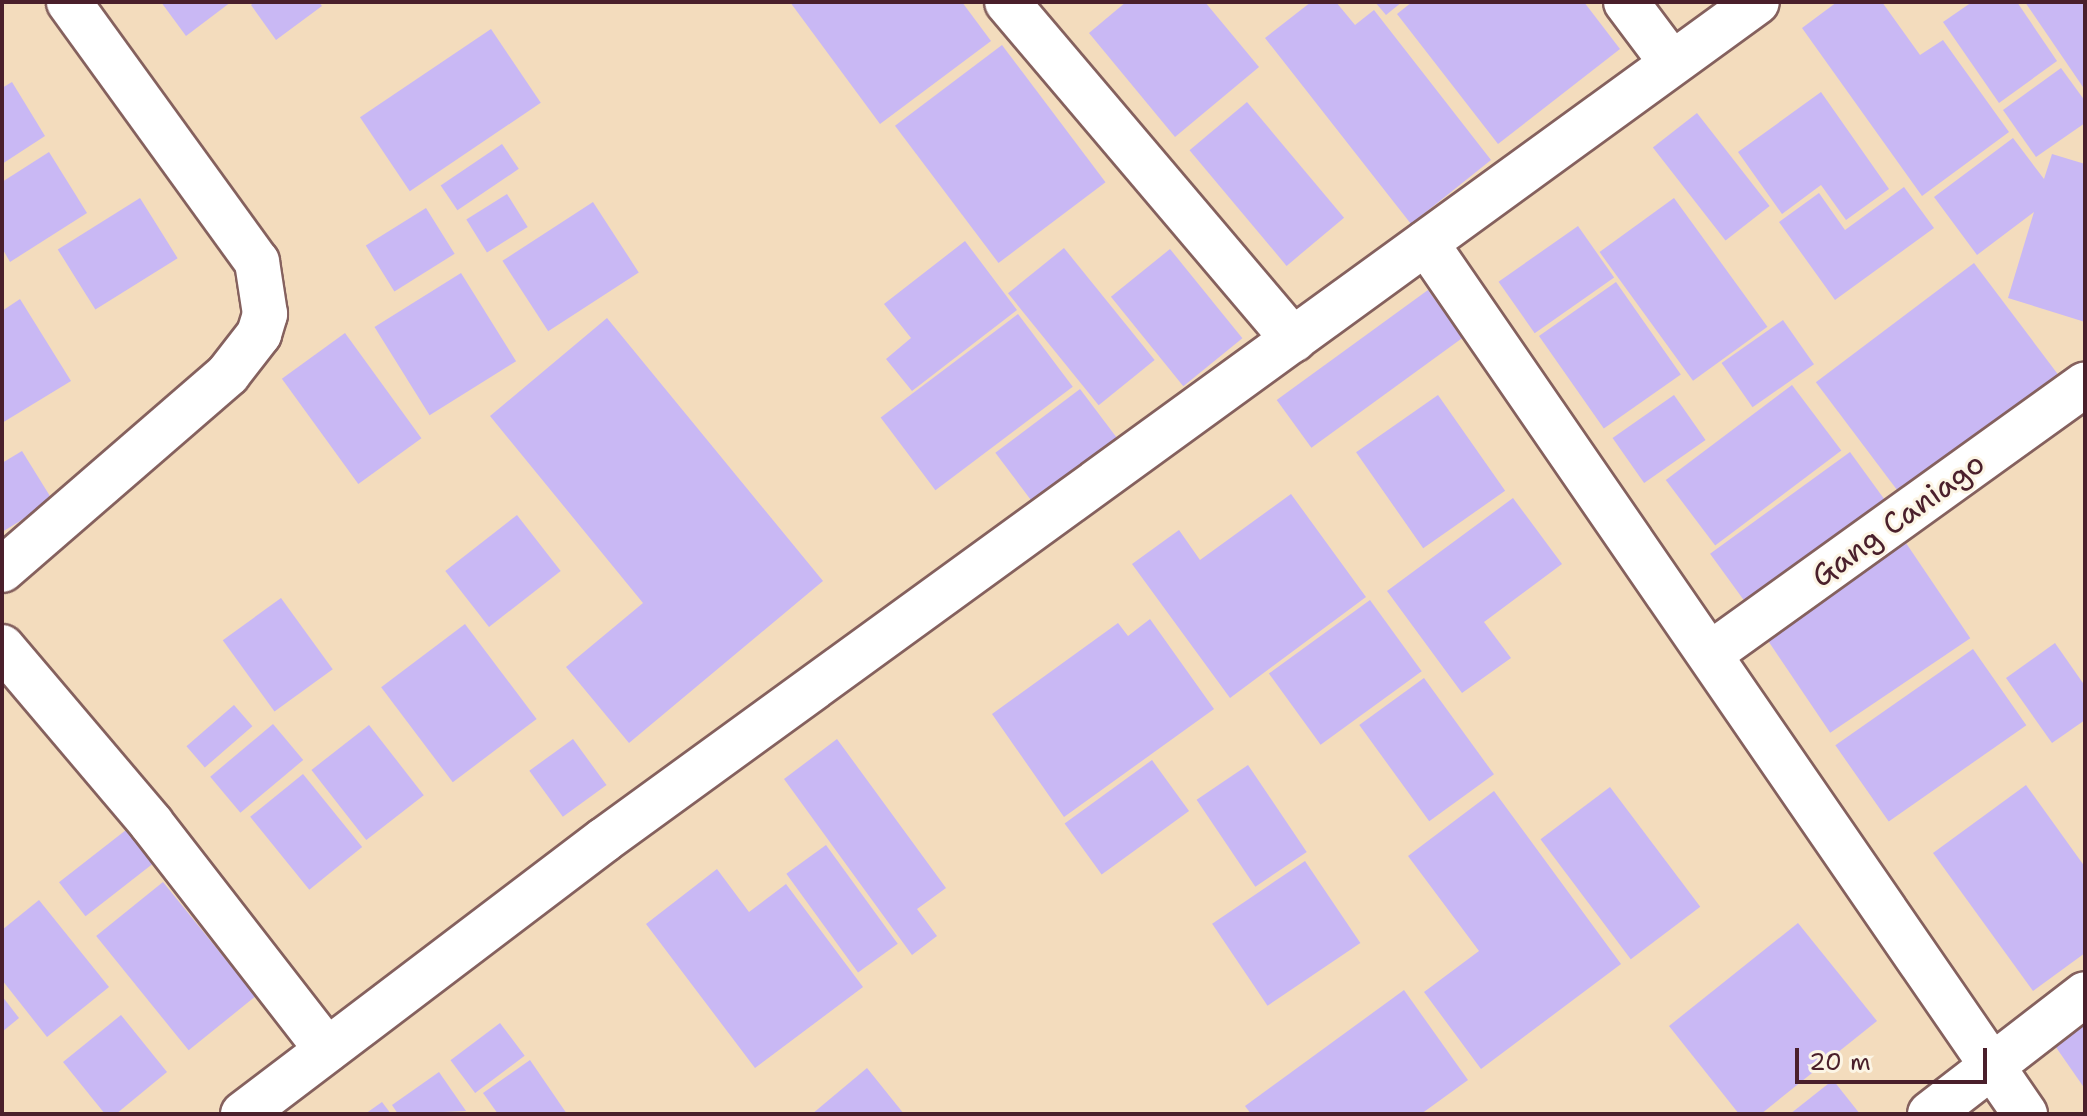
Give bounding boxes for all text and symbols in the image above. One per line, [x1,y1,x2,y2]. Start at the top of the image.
street label: Gang Caniago [1804,445,1992,595]
scale bar [1799,1032,1991,1082]
text: 20 m [1809,1046,1871,1078]

